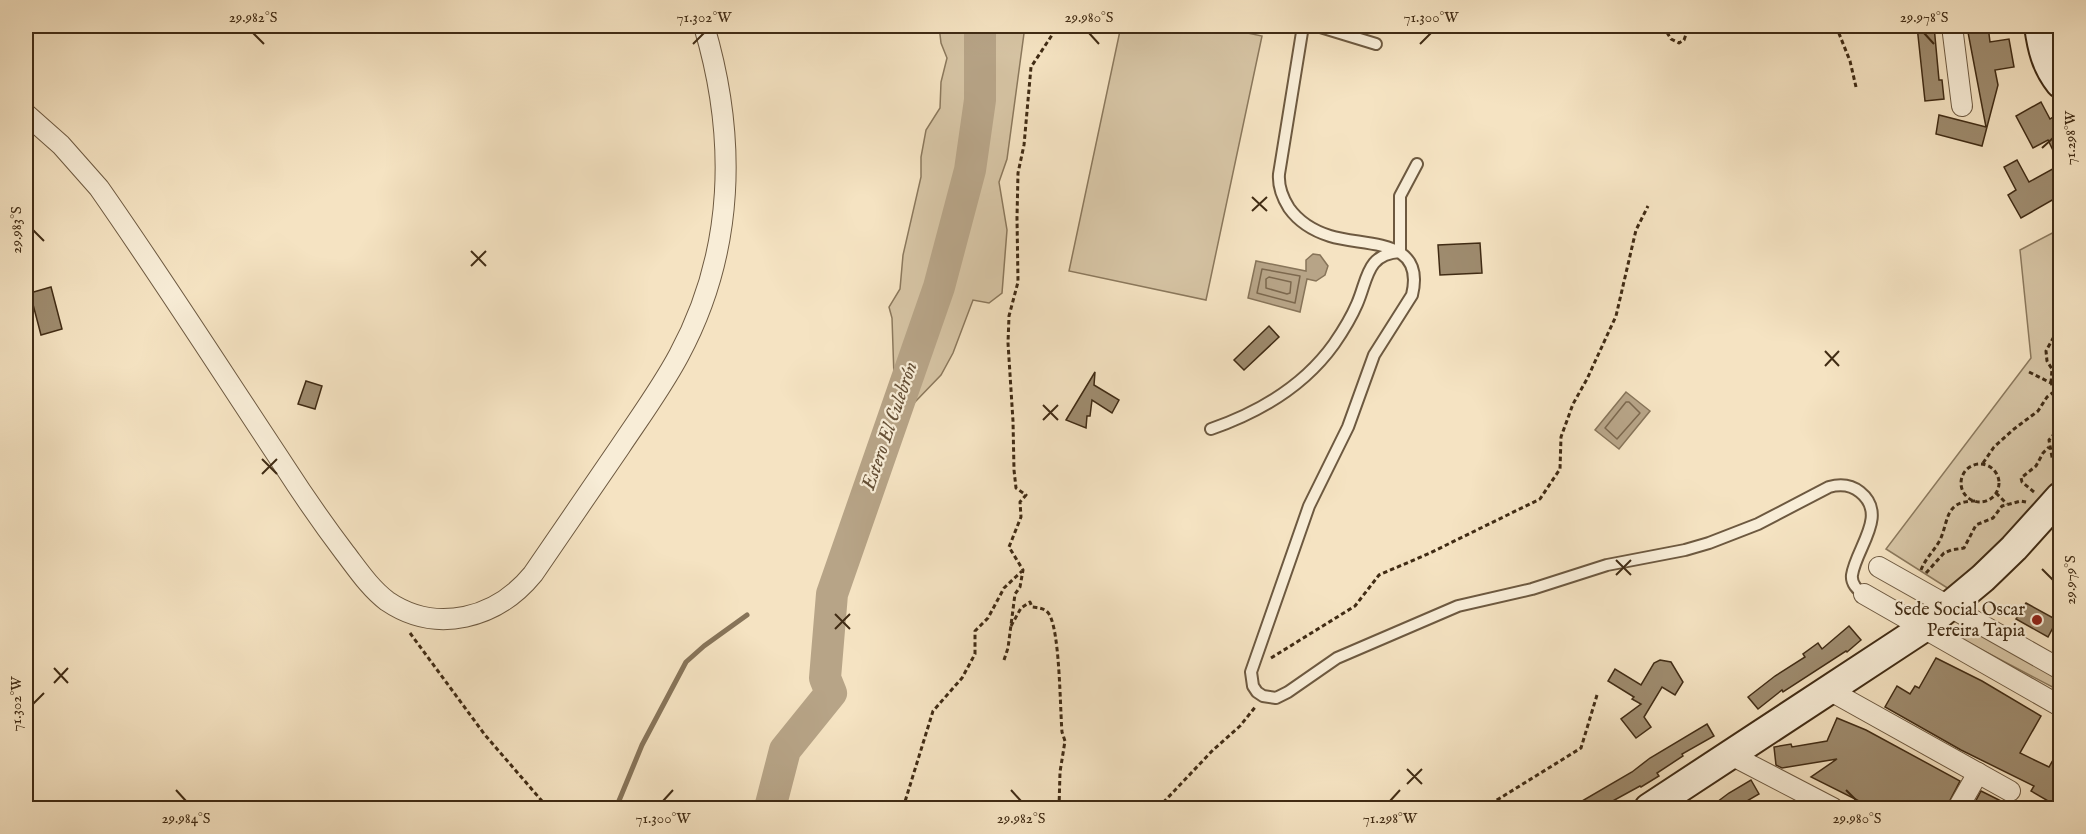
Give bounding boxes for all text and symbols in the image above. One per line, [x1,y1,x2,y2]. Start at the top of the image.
text: 29.982°S [229,8,277,27]
text: 71.302°W [677,8,732,27]
text: 29.980°S [1064,8,1114,27]
text: 71.300°W [1403,8,1459,27]
text: 29.978°S [1900,8,1948,27]
text: 71.298°W [2061,110,2080,165]
text: 29.983°S [7,206,26,254]
water label: Estero El Culebrón [856,358,924,494]
text: 29.979°S [2061,555,2080,605]
place label: Sede Social Oscar Pereira Tapia [1894,599,2025,643]
marker: Sede Social Oscar Pereira Tapia [2030,613,2044,627]
text: 71.302°W [7,676,26,731]
text: 29.984°S [161,809,211,828]
text: 71.300°W [635,809,691,828]
text: 29.982°S [997,809,1045,828]
text: 71.298°W [1363,809,1418,828]
text: 29.980°S [1832,809,1882,828]

